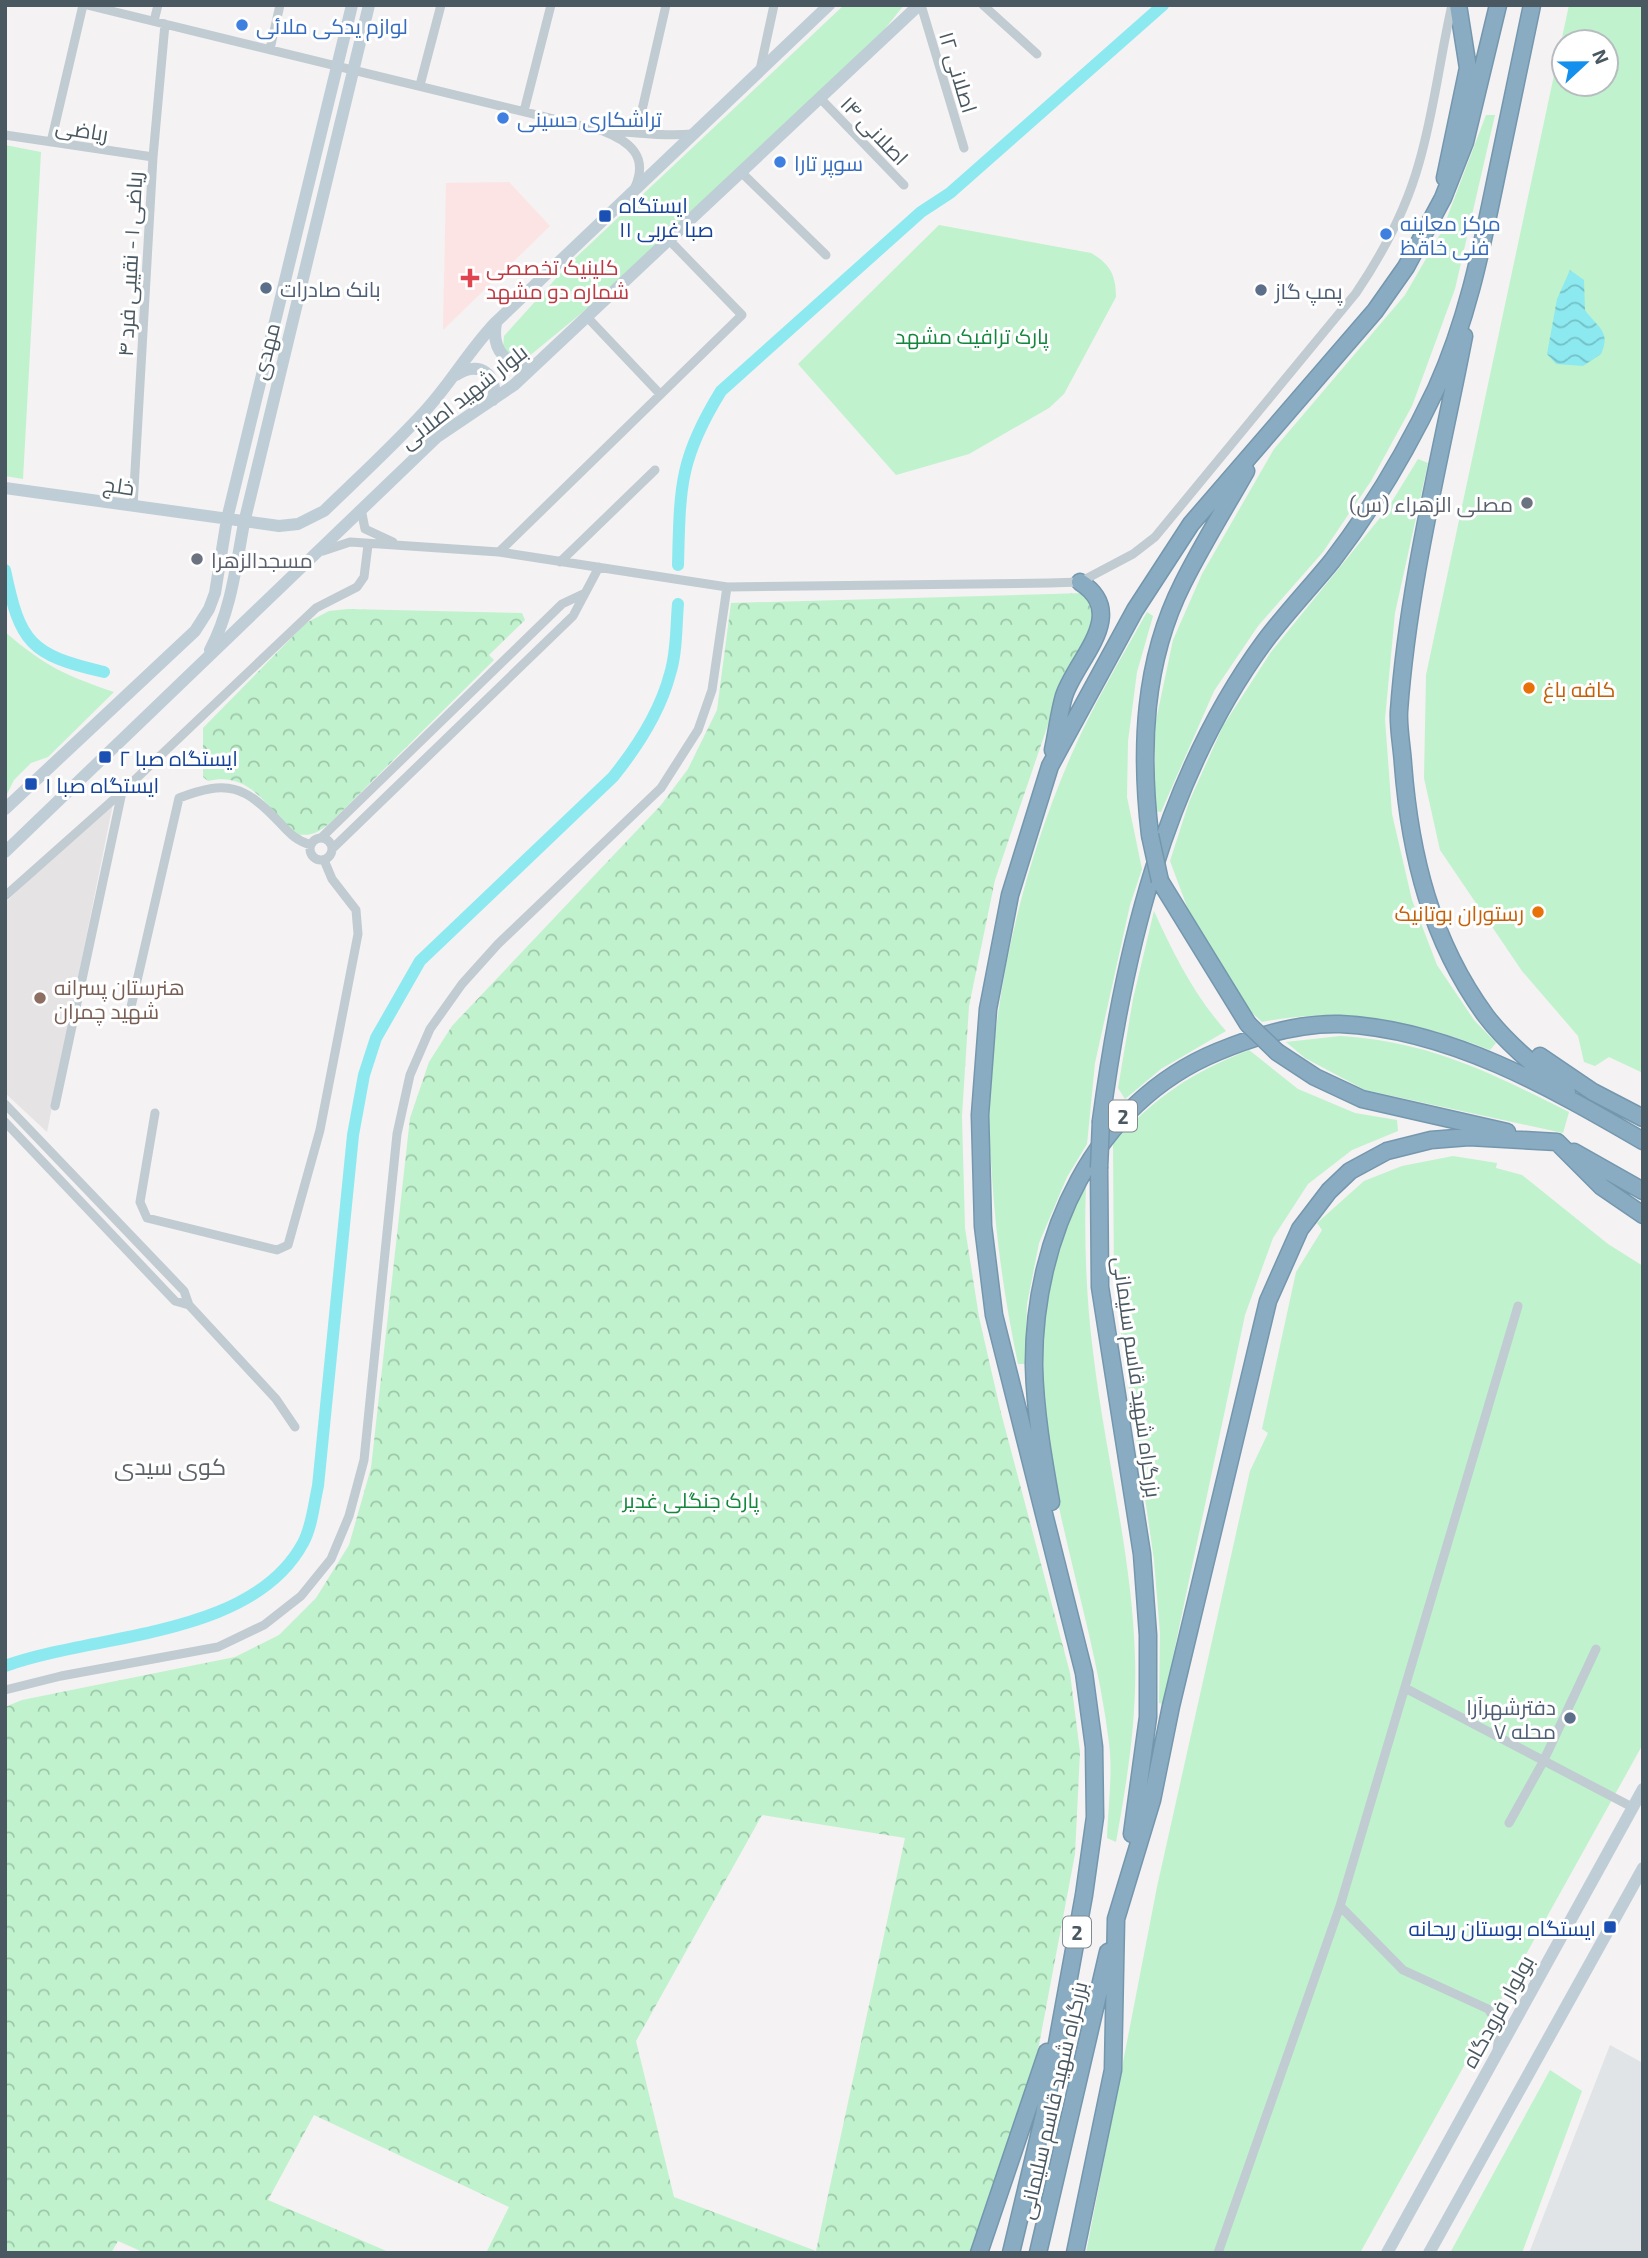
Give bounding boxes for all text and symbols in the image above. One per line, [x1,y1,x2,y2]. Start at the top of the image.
place label: لوازم یدکی ملائی [256,13,408,41]
marker: لوازم یدکی ملائی [234,17,250,33]
street label: اصلانی ۱۲ [933,28,983,116]
north arrow [1550,28,1620,98]
text: N [1588,46,1614,67]
street label: اصلانی ۱۴ [835,90,914,171]
place label: تراشکاری حسینی [517,106,662,133]
marker: تراشکاری حسینی [495,110,511,126]
street label: ریاضی [54,112,110,147]
place label: سوپر تارا [794,150,863,178]
marker: سوپر تارا [772,154,788,170]
street label: ریاضی ۱ - نقیبی فرد ۴ [112,171,148,357]
place label: ایستگاه صبا غربی ۱۱ [619,192,714,243]
marker: ایستگاه صبا غربی ۱۱ [597,208,613,224]
place label: مرکز معاینه فنی خاقظ [1400,210,1501,261]
marker: مرکز معاینه فنی خاقظ [1378,226,1394,242]
place label: کلینیک تخصصی شمار‌ه دو مشهد [486,254,629,305]
marker: کلینیک تخصصی شمار‌ه دو مشهد [460,268,480,288]
place label: بانک صادرات [280,276,381,302]
place label: پمپ گاز [1274,278,1343,306]
marker: بانک صادرات [258,280,274,296]
marker: پمپ گاز [1253,282,1269,298]
street label: مهدی [246,320,286,382]
park label: پارک ترافیک مشهد [895,323,1049,351]
street label: بلوار شهید اصلانی [394,339,533,455]
street label: خلج [101,470,136,503]
place label: مصلی الزهراء (س) [1349,491,1513,518]
marker: مصلی الزهراء (س) [1519,495,1535,511]
place label: مسجدالزهرا [211,547,313,573]
marker: مسجدالزهرا [189,551,205,567]
place label: کافه باغ [1543,676,1615,704]
marker: کافه باغ [1521,680,1537,696]
place label: ایستگاه صبا ۲ [119,745,238,770]
marker: ایستگاه صبا ۲ [97,749,113,765]
place label: ایستگاه صبا ۱ [45,772,159,797]
marker: ایستگاه صبا ۱ [23,776,39,792]
place label: رستوران بوتانیک [1394,900,1524,927]
marker: رستوران بوتانیک [1530,904,1546,920]
place label: هنرستان پسرانه شهید چمران [54,974,185,1026]
marker: هنرستان پسرانه شهید چمران [32,990,48,1006]
road number: 2 [1109,1100,1137,1132]
street label: بزرگراه شهید قاسم سلیمانی [1106,1255,1167,1500]
district label: کوی سیدی [114,1452,226,1481]
park label: پارک جنگلی غدیر [622,1487,760,1515]
place label: دفترشهرآرا محله ۷ [1466,1694,1556,1743]
marker: دفترشهرآرا محله ۷ [1562,1710,1578,1726]
place label: ایستگاه بوستان ریحانه [1409,1915,1596,1942]
road number: 2 [1063,1916,1091,1948]
marker: ایستگاه بوستان ریحانه [1602,1919,1618,1935]
street label: بولوار فرودگاه [1456,1950,1539,2072]
street label: بزرگراه شهید قاسم سلیمانی [1012,1979,1094,2222]

